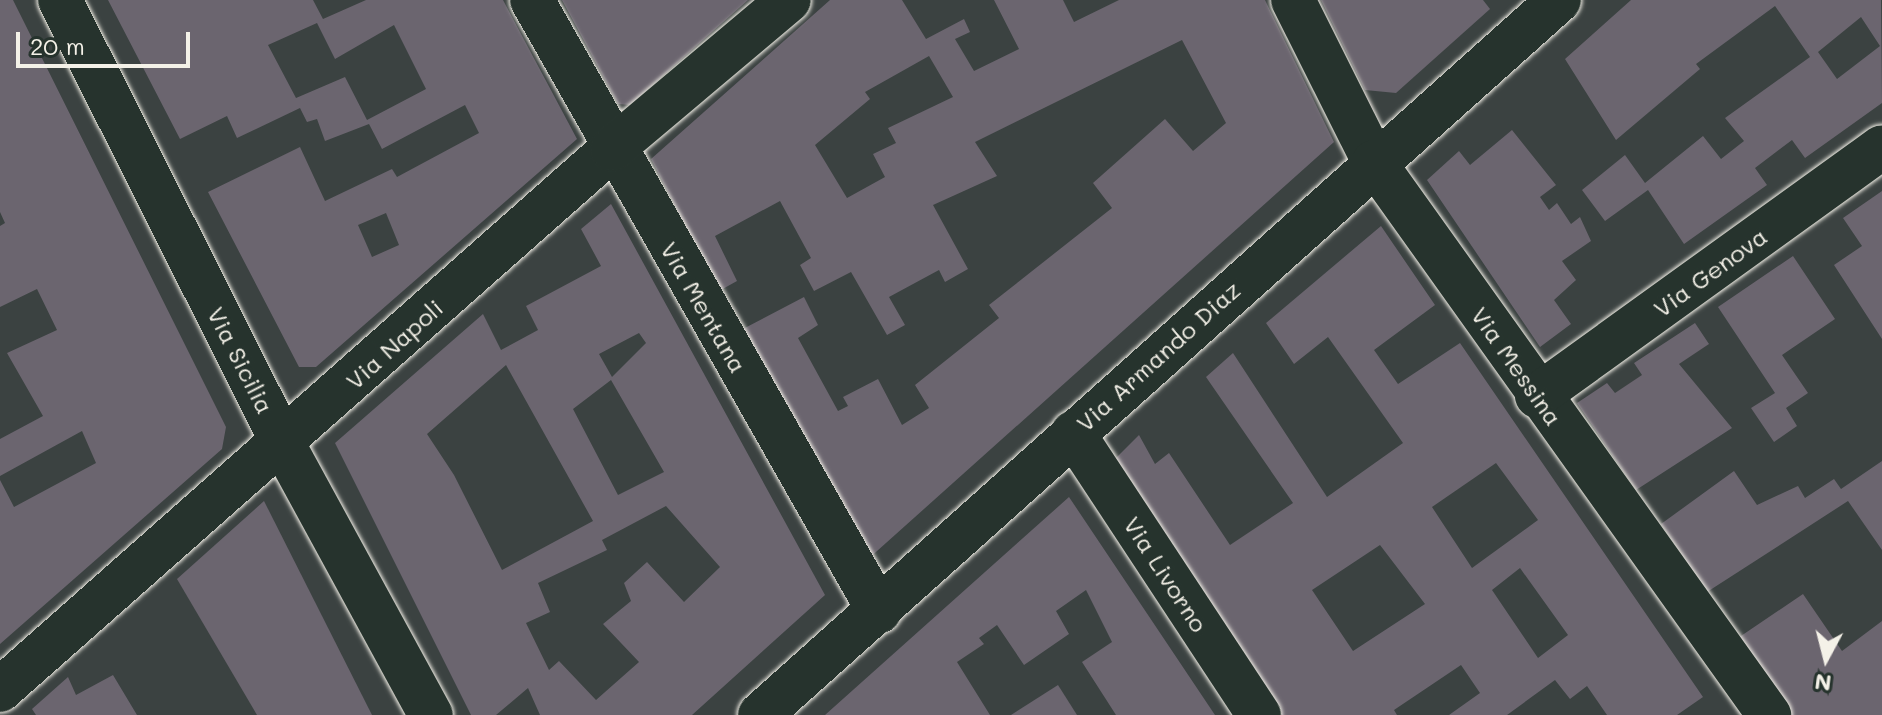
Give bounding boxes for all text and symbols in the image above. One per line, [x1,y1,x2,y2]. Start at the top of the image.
scale bar [20,16,194,66]
text: 20 m [30,30,85,61]
street label: Via Genova [1648,221,1772,323]
street label: Via Mentana [655,236,753,378]
street label: Via Armando Diaz [1070,275,1246,437]
street label: Via Napoli [340,293,448,395]
street label: Via Messina [1466,301,1568,431]
street label: Via Sicilia [202,302,280,418]
street label: Via Livorno [1118,511,1214,637]
north arrow [1786,619,1866,699]
text: N [1813,668,1833,699]

